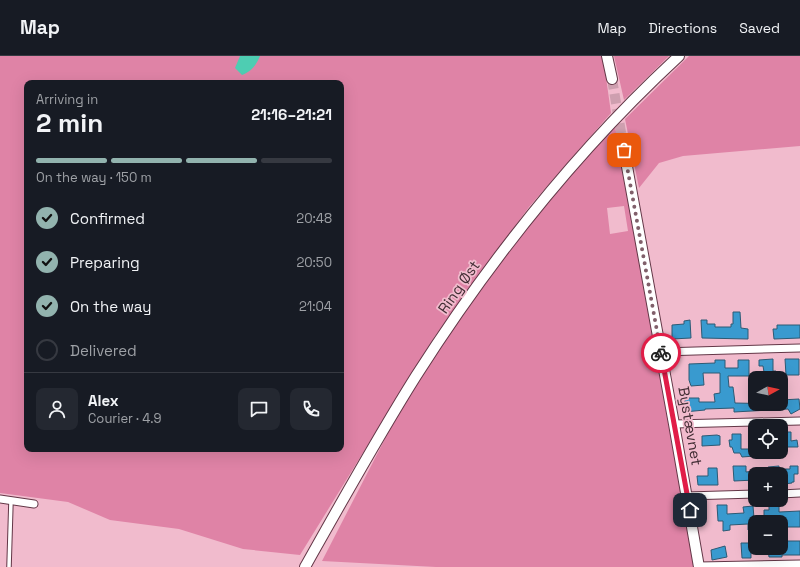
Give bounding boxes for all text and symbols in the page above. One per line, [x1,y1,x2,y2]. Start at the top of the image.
text: Map [20,15,60,40]
text: Map [597,19,627,37]
text: Directions [649,19,717,37]
text: Saved [739,19,780,37]
text: Arriving in [36,91,98,108]
text: 21:16–21:21 [251,105,332,124]
text: 2 min [36,106,103,140]
pin [607,133,641,167]
icon: bag [613,139,635,161]
text: On the way · 150 m [36,169,152,186]
icon: check [36,207,58,229]
text: Confirmed [70,209,145,228]
text: 20:48 [296,210,332,227]
icon: check [36,251,58,273]
text: Preparing [70,253,140,272]
text: 20:50 [296,254,332,271]
street label: Ring Øst [433,256,484,317]
icon: check [36,295,58,317]
text: On the way [70,297,151,316]
text: 21:04 [299,298,332,315]
courier [641,333,681,373]
text: Delivered [70,341,137,360]
icon: bike [650,342,672,364]
north arrow [748,371,788,411]
map controls [748,371,788,555]
street label: Bystævnet [674,385,707,467]
button: person [36,388,78,430]
button: chat [238,388,280,430]
button: phone [290,388,332,430]
text: Alex [88,391,119,410]
text: Courier · 4.9 [88,410,162,427]
button: locate [748,419,788,459]
button: + [748,467,788,507]
pin [673,493,707,527]
icon: home [679,499,701,521]
button: − [748,515,788,555]

